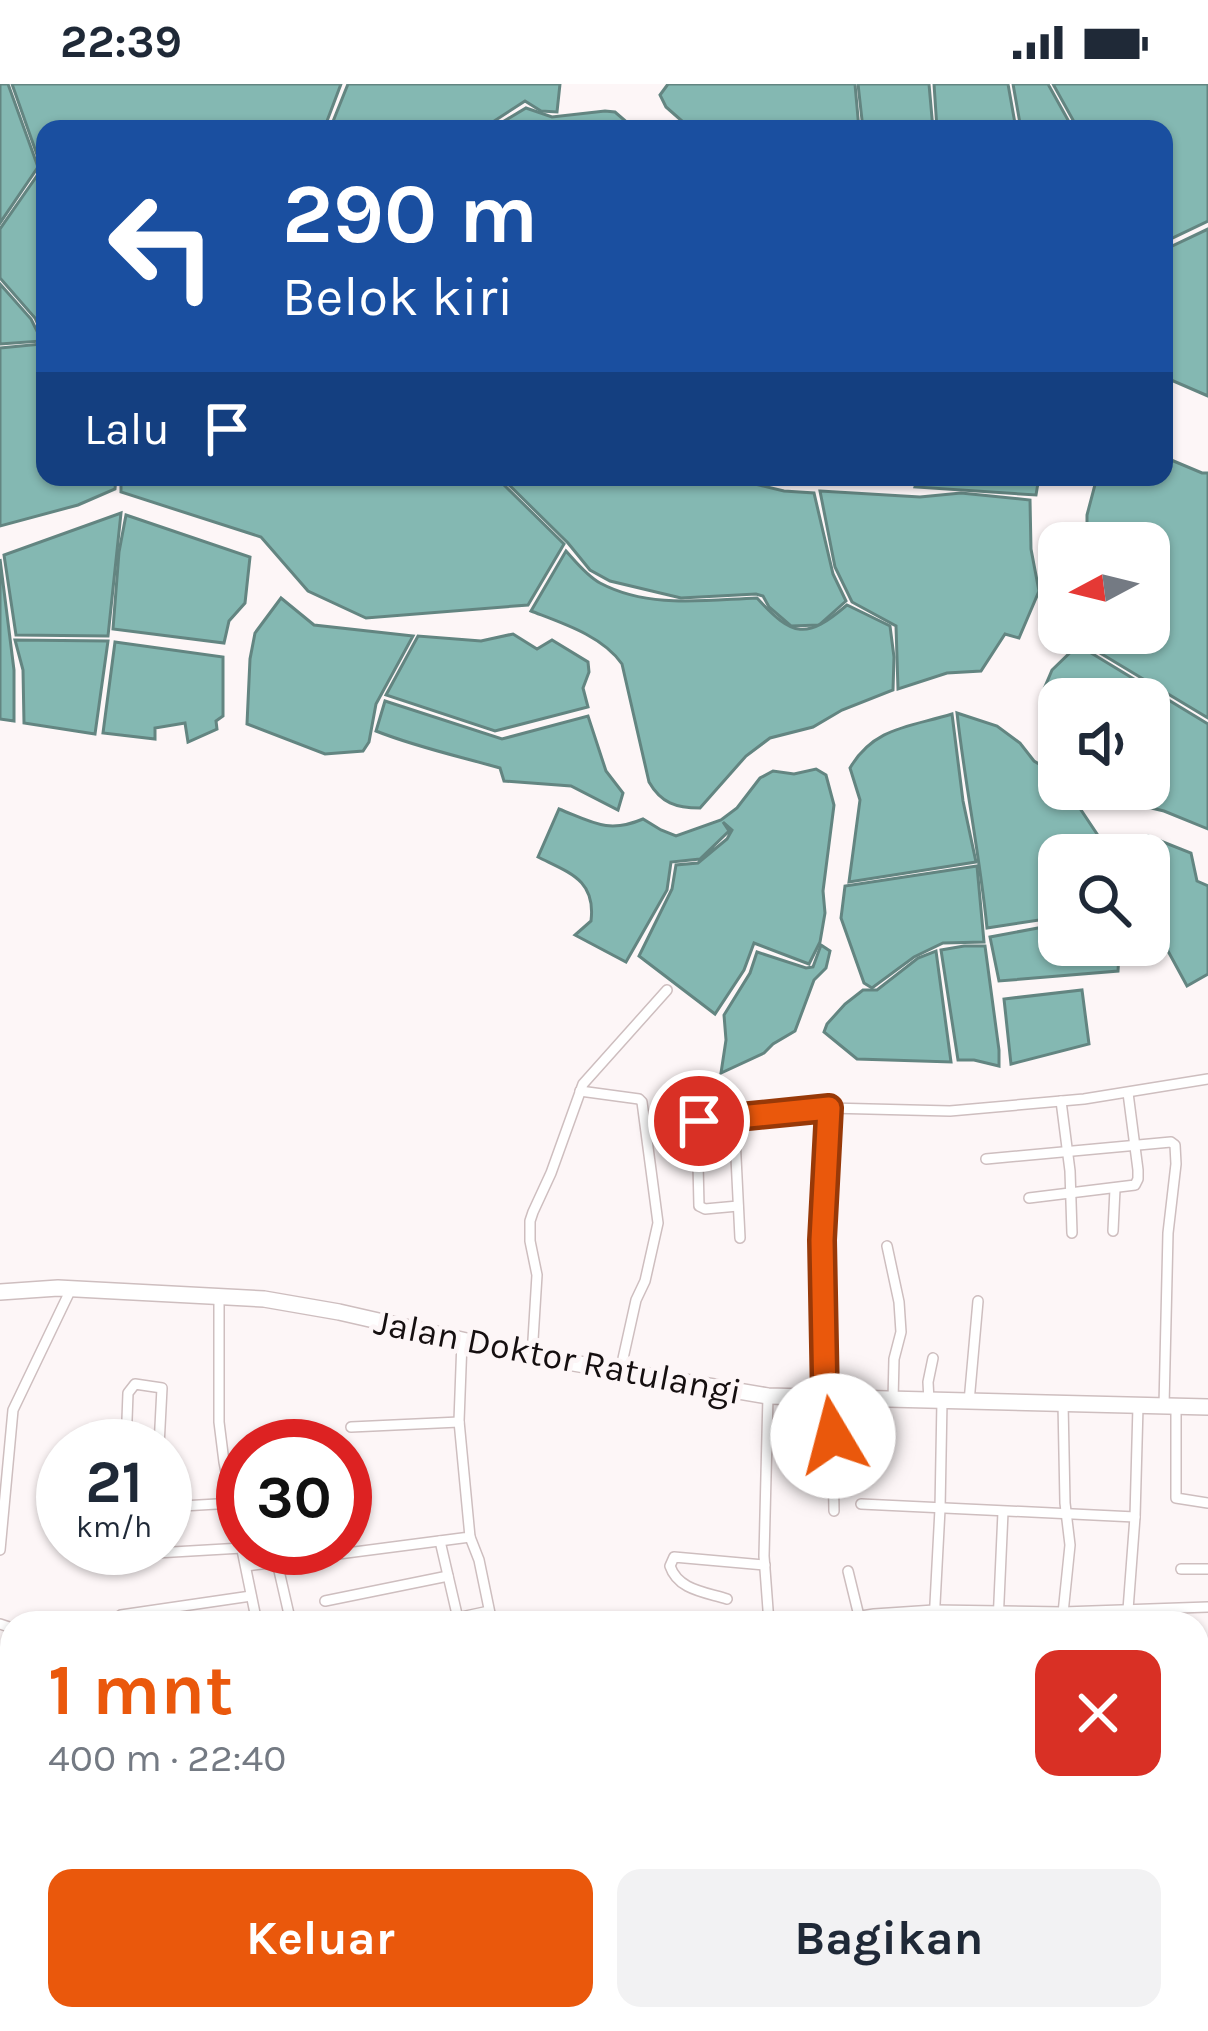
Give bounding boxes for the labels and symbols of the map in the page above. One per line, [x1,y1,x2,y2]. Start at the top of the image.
north arrow [1038,522,1170,654]
pin [648,1070,750,1172]
street label: Jalan Doktor Ratulangi [371,1301,745,1413]
position arrow [770,1373,896,1499]
speed limit sign: 30 [216,1419,372,1575]

